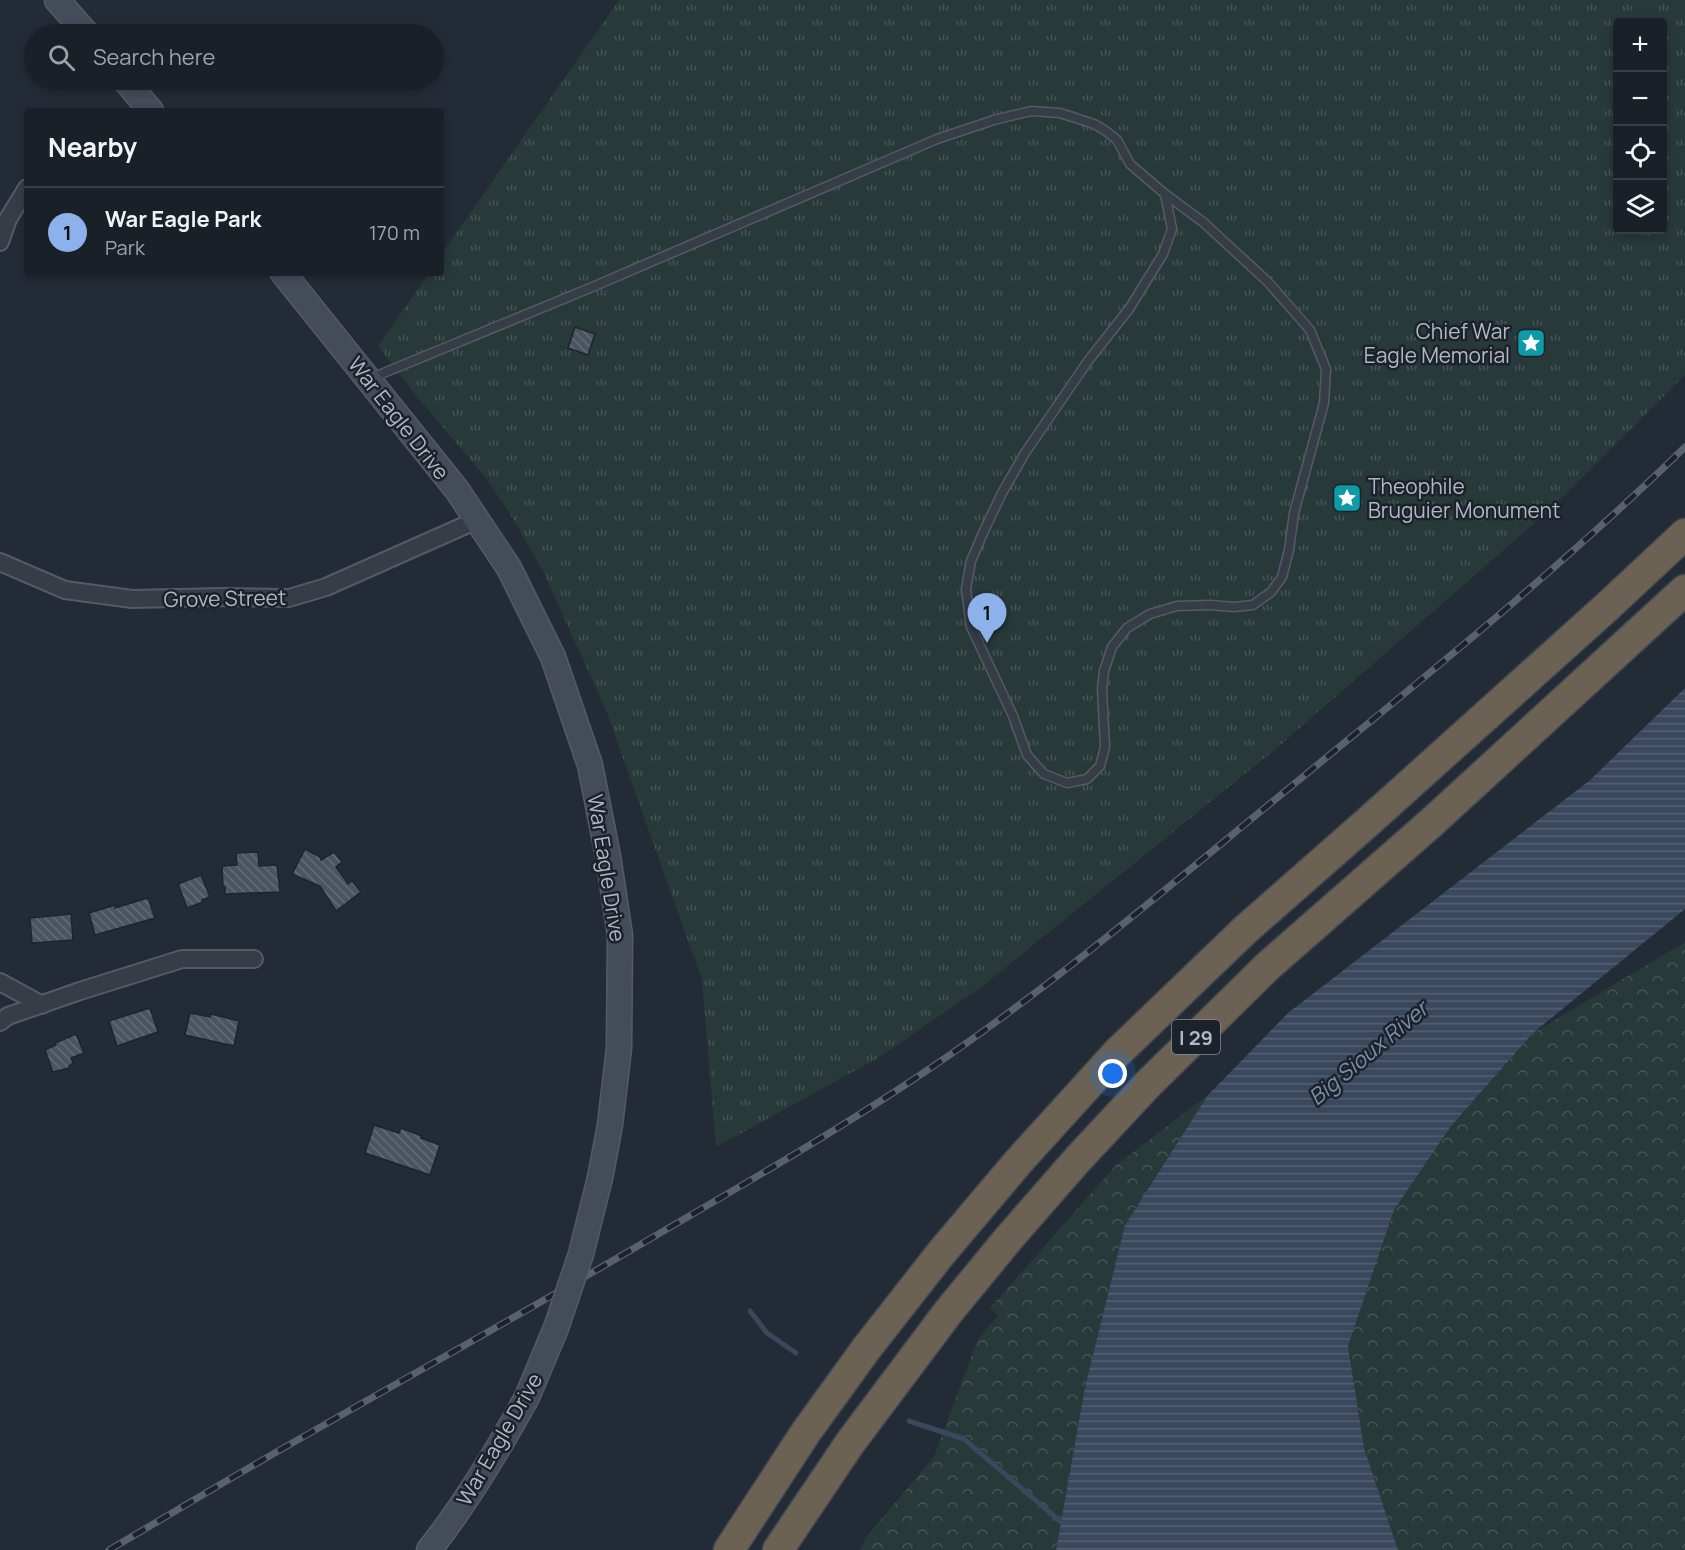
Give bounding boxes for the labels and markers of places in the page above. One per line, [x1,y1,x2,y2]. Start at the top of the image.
place label: Chief War Eagle Memorial [1364,317,1510,369]
place icon: Chief War Eagle Memorial [1515,327,1547,359]
place label: Theophile Bruguier Monument [1368,472,1560,524]
place icon: Theophile Bruguier Monument [1331,482,1363,514]
pin: 1 [968,594,1006,643]

